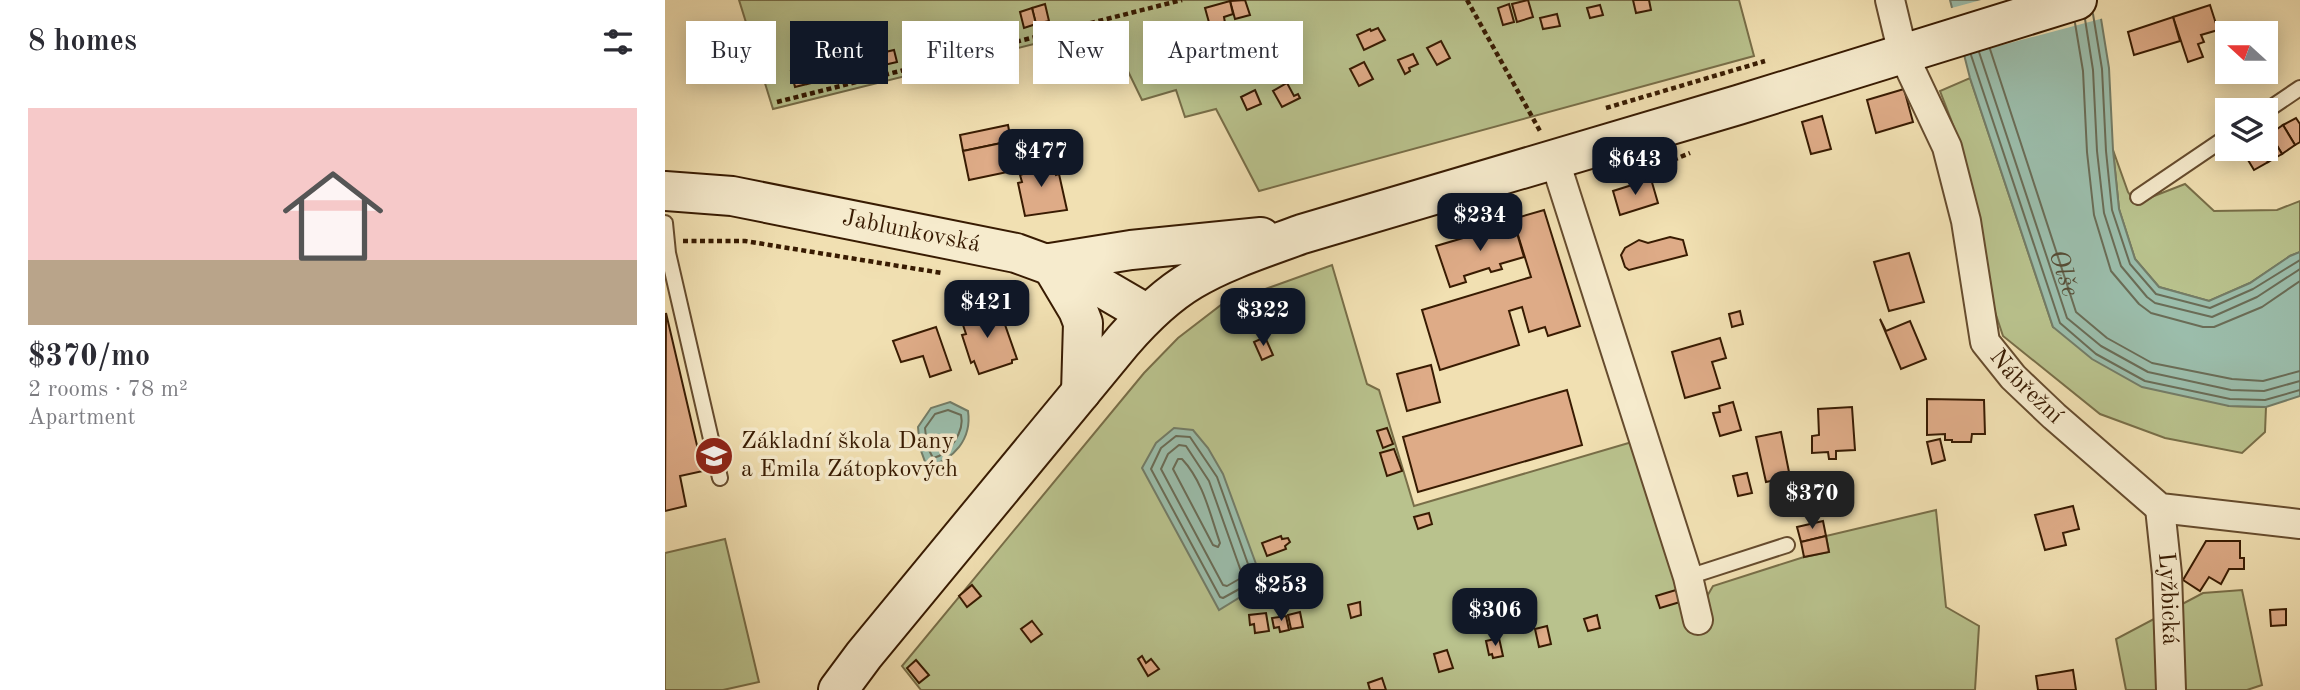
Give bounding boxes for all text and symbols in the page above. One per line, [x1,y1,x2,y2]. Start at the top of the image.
chip: Buy [686,21,776,84]
chip: Rent [790,21,888,84]
chip: Filters [902,21,1019,84]
chip: New [1033,21,1129,84]
chip: Apartment [1143,21,1303,84]
north arrow [2215,21,2279,84]
map controls [2215,21,2278,161]
icon: filters [599,23,637,61]
text: 8 homes [28,27,137,57]
button: layers [2215,98,2278,161]
pin: $477 [1000,130,1082,189]
pin: $643 [1594,138,1676,197]
text: $477 [1014,140,1068,163]
text: $643 [1608,148,1662,171]
icon: home [270,153,396,279]
pin: $234 [1439,194,1521,253]
text: $234 [1453,204,1507,227]
street label: Jablunkovská [840,206,983,258]
water label: Olše [2044,247,2083,300]
pin: $421 [946,280,1028,340]
pin: $322 [1222,288,1304,348]
text: $421 [960,291,1014,314]
text: $322 [1236,299,1290,322]
text: $370/mo [28,342,150,372]
street label: Nábřežní [1984,345,2067,429]
text: 2 rooms · 78 m² [28,378,188,401]
text: Apartment [28,406,136,429]
place label: Základní škola Dany a Emila Zátopkových [741,430,958,482]
school or university icon: Základní škola Dany a Emila Zátopkových [693,435,735,477]
pin: $370 [1771,472,1853,531]
text: $370 [1785,482,1839,505]
street label: Lyžbická [2153,551,2181,646]
pin: $253 [1240,564,1322,623]
text: $253 [1254,574,1308,597]
pin: $306 [1454,588,1536,648]
text: $306 [1468,599,1522,622]

